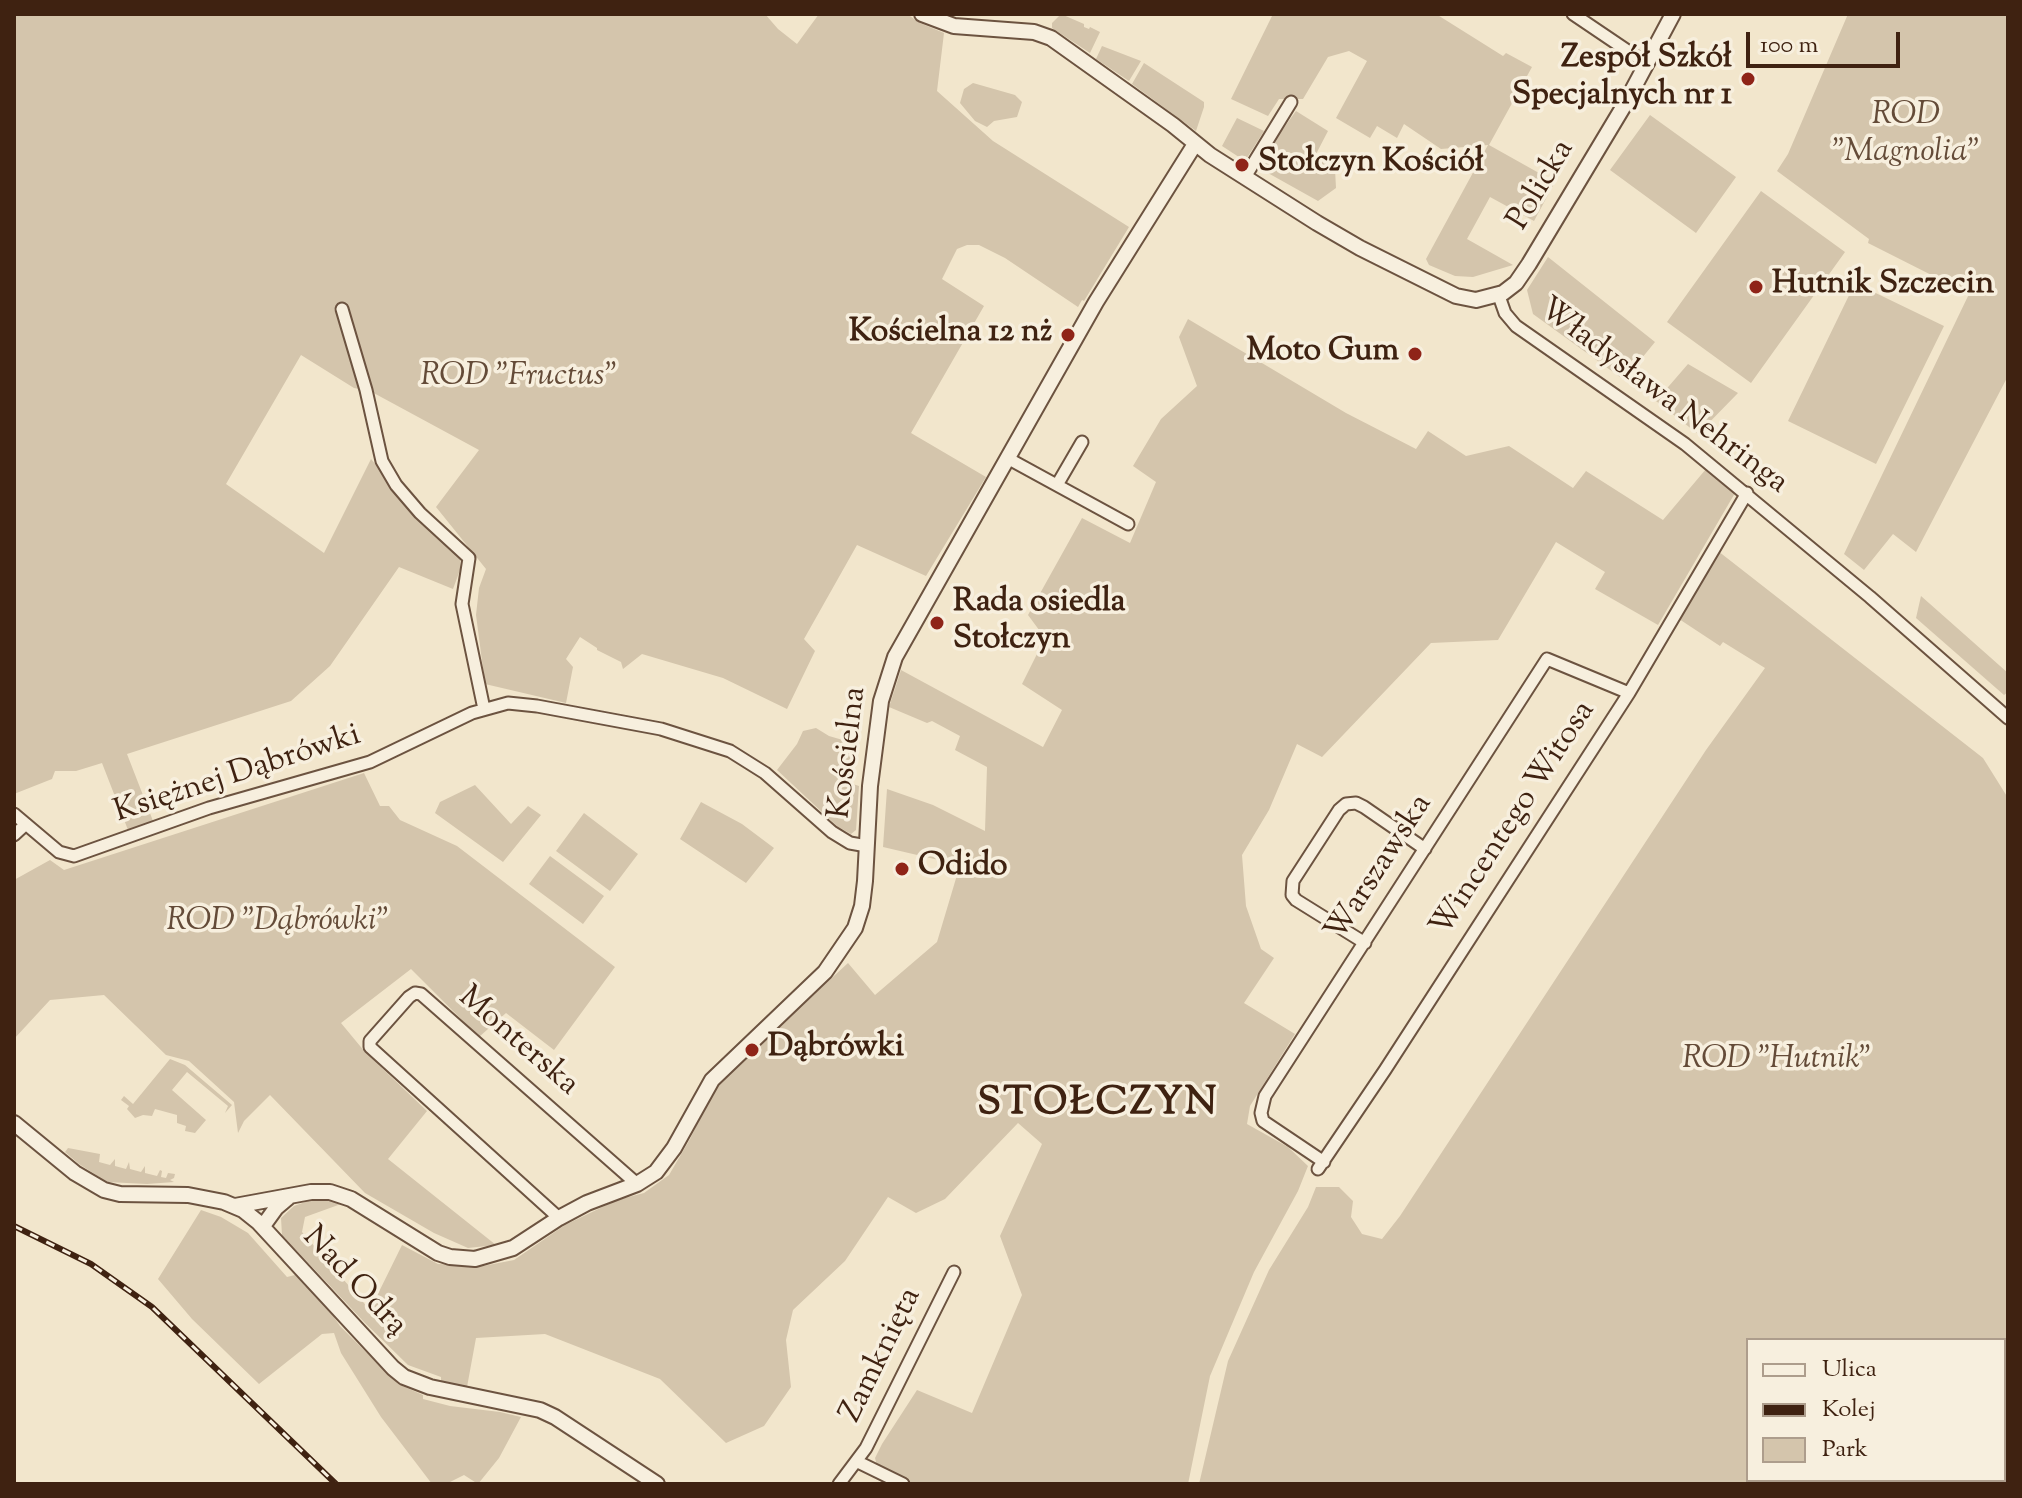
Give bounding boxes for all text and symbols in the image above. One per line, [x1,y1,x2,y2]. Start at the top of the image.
scale bar [1750,16,1904,66]
text: 100 m [1760,29,1818,63]
place label: Zespół Szkół Specjalnych nr 1 [1512,42,1732,117]
marker: Zespół Szkół Specjalnych nr 1 [1739,70,1757,88]
park label: ROD "Magnolia" [1832,99,1980,174]
street label: Policka [1501,134,1585,238]
place label: Stołczyn Kościół [1258,146,1484,184]
marker: Stołczyn Kościół [1233,156,1251,174]
place label: Hutnik Szczecin [1772,268,1994,306]
marker: Hutnik Szczecin [1747,278,1765,296]
street label: Władysława Nehringa [1530,292,1794,504]
place label: Kościelna 12 nż [849,316,1052,354]
marker: Kościelna 12 nż [1059,326,1077,344]
place label: Moto Gum [1246,335,1399,373]
marker: Moto Gum [1406,345,1424,363]
park label: ROD "Fructus" [420,360,618,398]
place label: Rada osiedla Stołczyn [953,586,1126,661]
marker: Rada osiedla Stołczyn [928,614,946,632]
street label: Kościelna [823,685,877,821]
street label: Wincentego Witosa [1424,695,1606,945]
street label: Księżnej Dąbrówki [110,718,366,834]
street label: Warszawska [1319,788,1443,950]
place label: Odido [918,850,1008,888]
marker: Odido [893,860,911,878]
park label: ROD "Dąbrówki" [167,905,389,943]
street label: Monterska [449,980,585,1106]
place label: Dąbrówki [768,1031,904,1069]
marker: Dąbrówki [743,1041,761,1059]
park label: ROD "Hutnik" [1682,1043,1872,1081]
district label: STOŁCZYN [977,1082,1219,1130]
street label: Nad Odrą [292,1220,414,1346]
street label: Zamknięta [834,1282,932,1430]
legend [1746,1338,2006,1482]
text: Ulica [1822,1353,1877,1387]
text: Kolej [1822,1393,1875,1427]
text: Park [1822,1433,1868,1467]

